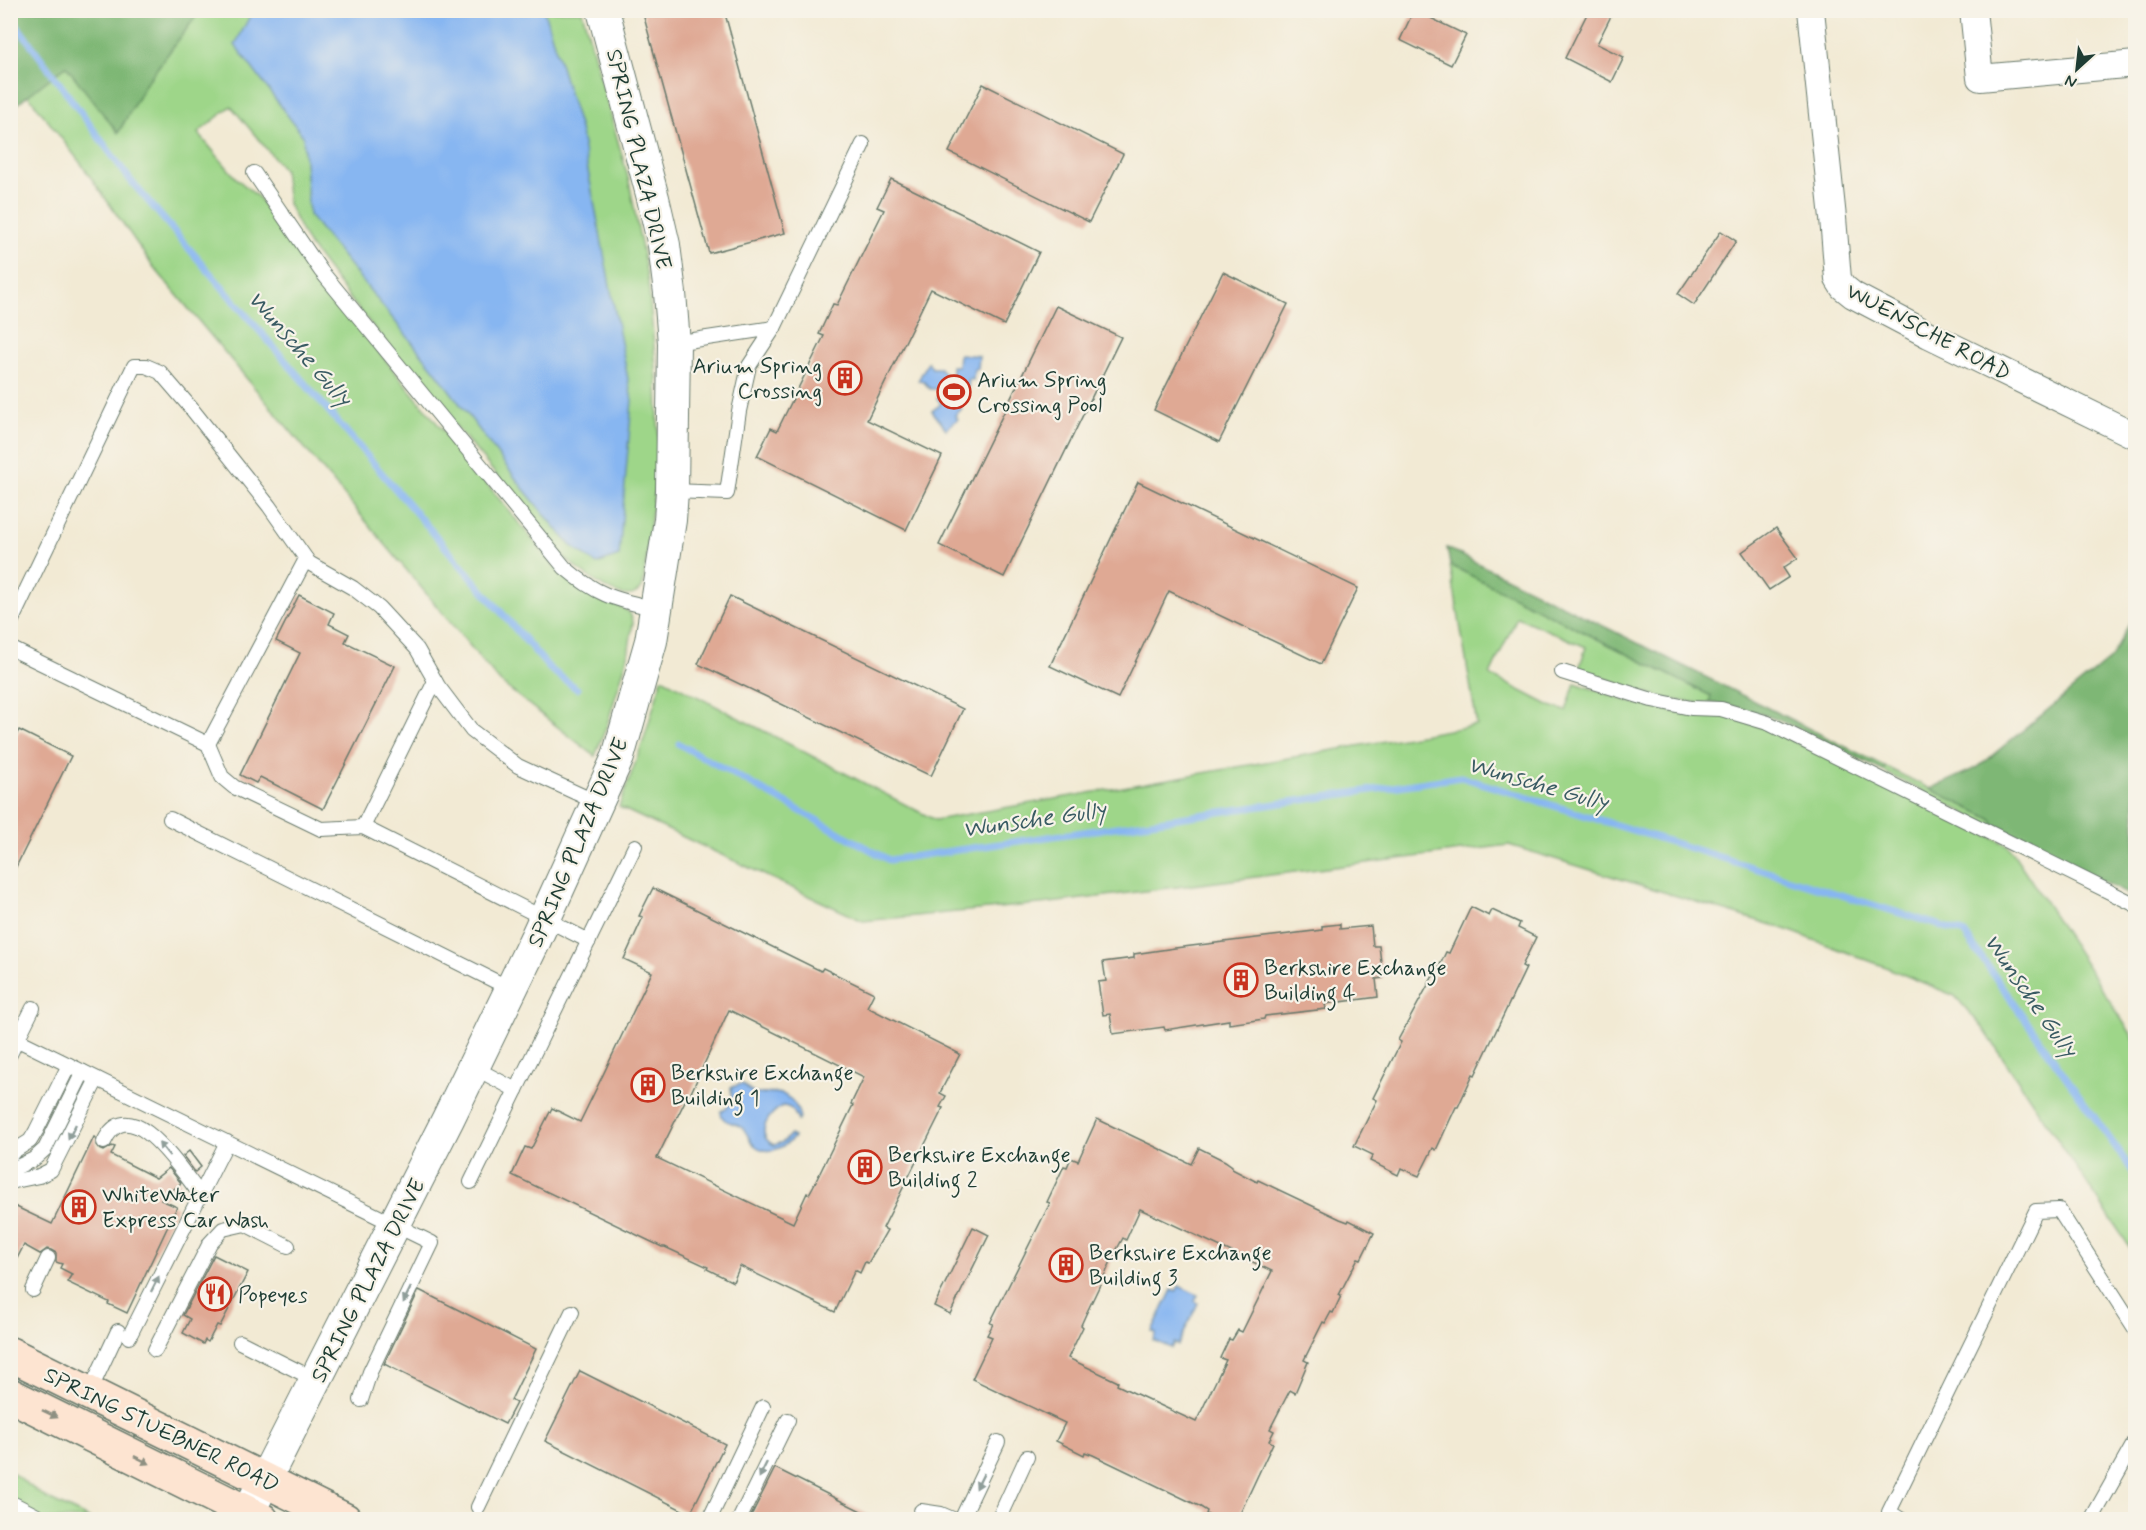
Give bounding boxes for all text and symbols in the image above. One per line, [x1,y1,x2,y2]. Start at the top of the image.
north arrow [2047,39,2107,99]
street label: SPRING PLAZA DRIVE [599,47,677,273]
text: N [2061,69,2080,93]
street label: WUENSCHE ROAD [1841,278,2015,388]
water label: Wunsche Gully [240,284,359,415]
place label: Arium Spring Crossing [693,353,822,407]
building icon: Arium Spring Crossing [827,360,863,396]
place label: Arium Spring Crossing Pool [977,367,1106,421]
sports icon: Arium Spring Crossing Pool [936,374,972,410]
street label: SPRING PLAZA DRIVE [522,733,636,952]
water label: Wunsche Gully [1464,750,1613,820]
water label: Wunsche Gully [961,795,1109,846]
water label: Wunsche Gully [1976,928,2085,1065]
place label: Berkshire Exchange Building 4 [1264,955,1447,1011]
building icon: Berkshire Exchange Building 4 [1223,962,1259,998]
place label: Berkshire Exchange Building 1 [671,1060,854,1116]
building icon: Berkshire Exchange Building 1 [630,1067,666,1103]
one-way arrow [67,1123,76,1140]
one-way arrow [157,1141,170,1157]
place label: Berkshire Exchange Building 2 [888,1142,1071,1198]
building icon: Berkshire Exchange Building 2 [847,1149,883,1185]
street label: SPRING PLAZA DRIVE [305,1174,432,1388]
place label: WhiteWater Express Car Wash [102,1182,269,1235]
building icon: WhiteWater Express Car Wash [61,1189,97,1225]
place label: Berkshire Exchange Building 3 [1089,1240,1272,1296]
building icon: Berkshire Exchange Building 3 [1048,1247,1084,1283]
one-way arrow [151,1276,160,1293]
restaurant icon: Popeyes [197,1276,233,1312]
place label: Popeyes [238,1282,308,1310]
one-way arrow [402,1287,412,1304]
street label: SPRING STUEBNER ROAD [39,1362,283,1500]
one-way arrow [41,1409,59,1419]
one-way arrow [134,1455,151,1465]
one-way arrow [759,1461,768,1478]
one-way arrow [975,1472,985,1490]

